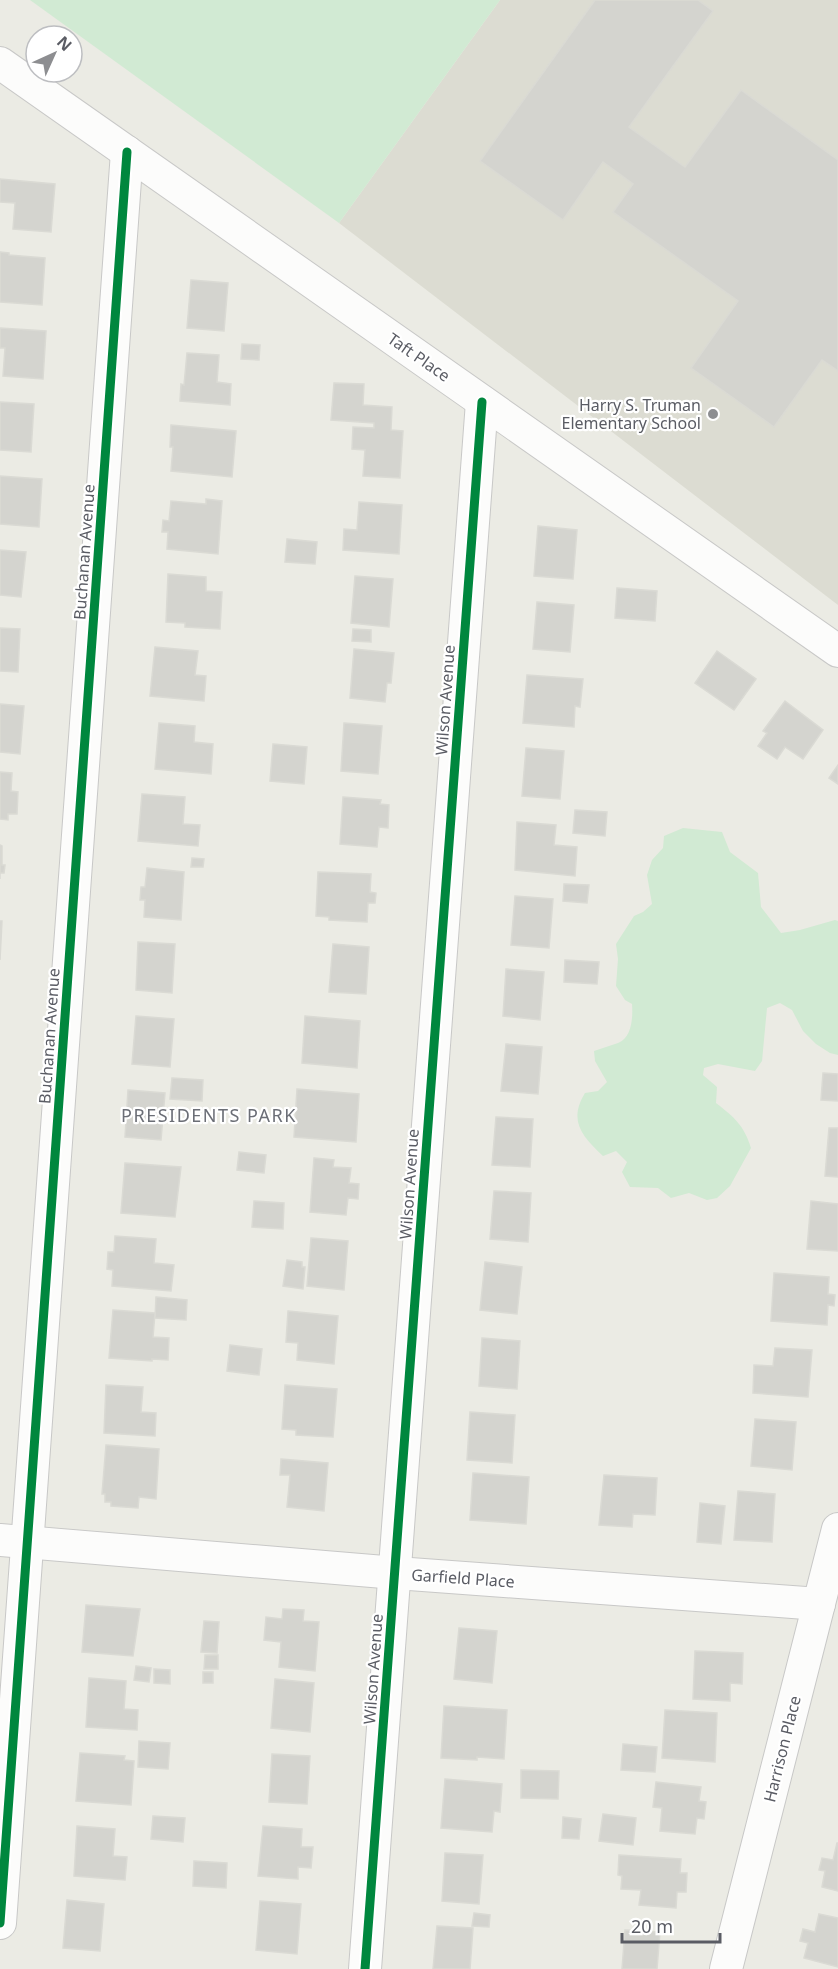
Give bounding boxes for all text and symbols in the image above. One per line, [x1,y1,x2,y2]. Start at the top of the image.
north arrow [24,24,84,84]
text: N [52,31,77,56]
street label: Taft Place [383,327,455,387]
place label: Harry S. Truman Elementary School [562,394,701,434]
marker: Harry S. Truman Elementary School [706,407,720,421]
street label: Buchanan Avenue [68,483,100,621]
street label: Wilson Avenue [430,644,460,756]
street label: Buchanan Avenue [33,967,65,1105]
district label: PRESIDENTS PARK [121,1103,297,1127]
street label: Wilson Avenue [394,1128,424,1240]
street label: Garfield Place [411,1563,515,1593]
street label: Wilson Avenue [358,1613,388,1725]
street label: Harrison Place [758,1693,806,1805]
scale bar [622,1906,720,1944]
text: 20 m [631,1914,673,1938]

